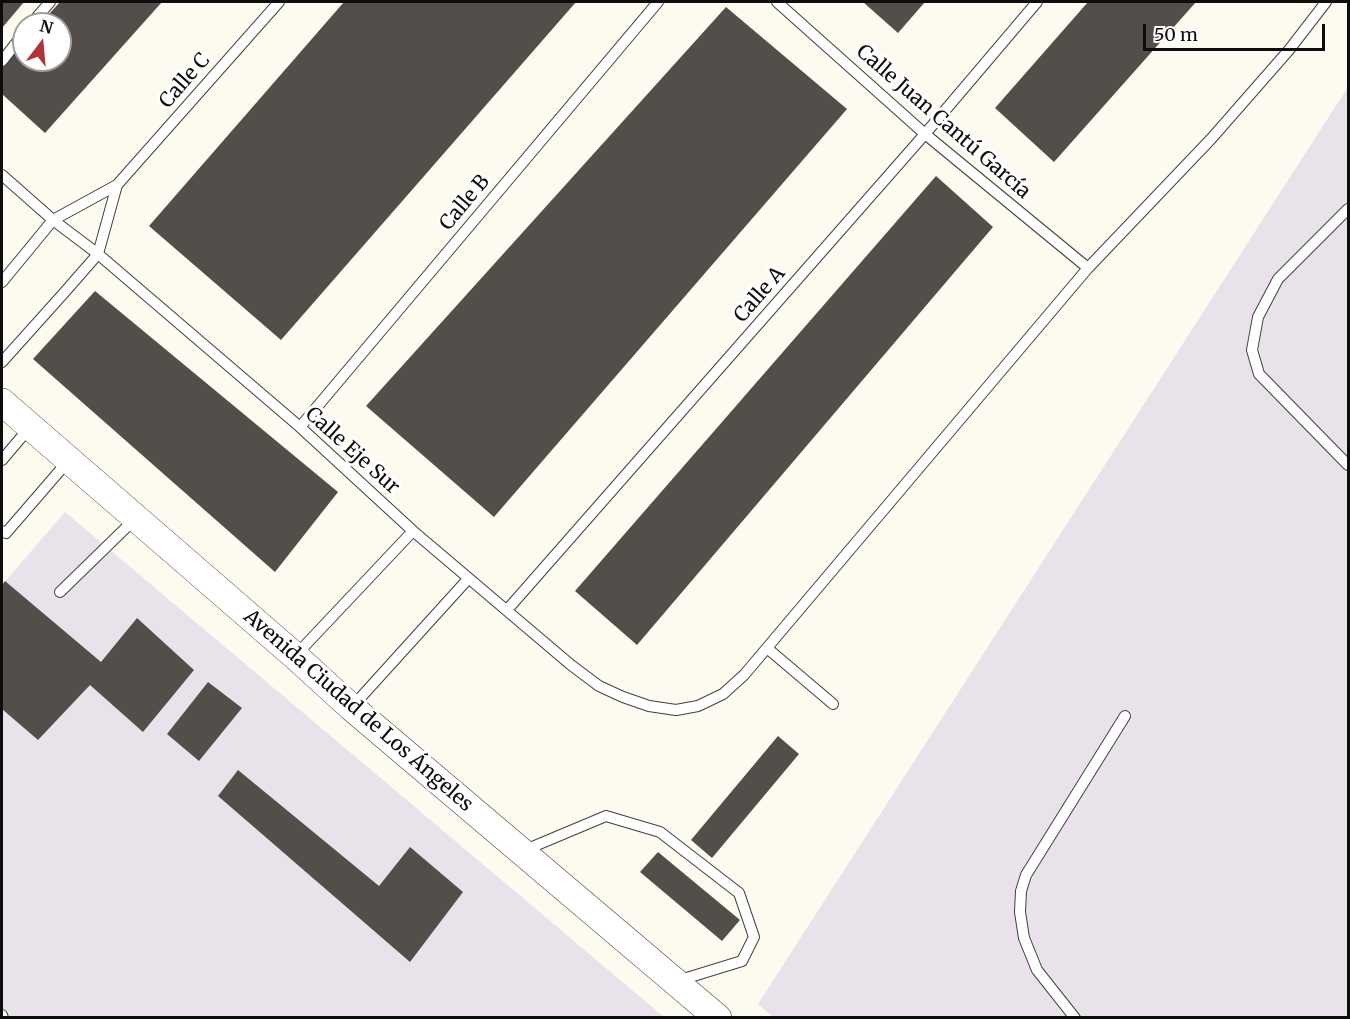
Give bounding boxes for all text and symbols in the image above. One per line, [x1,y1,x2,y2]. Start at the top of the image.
north arrow [12,12,72,72]
scale bar [1146,12,1328,50]
text: N [38,15,55,38]
text: 50 m [1154,23,1198,46]
street label: Calle Juan Cantú García [851,40,1035,204]
street label: Calle C [155,49,215,113]
street label: Calle B [435,170,495,236]
street label: Calle A [729,262,791,328]
street label: Calle Eje Sur [300,402,404,500]
street label: Avenida Ciudad de Los Ángeles [239,605,477,817]

